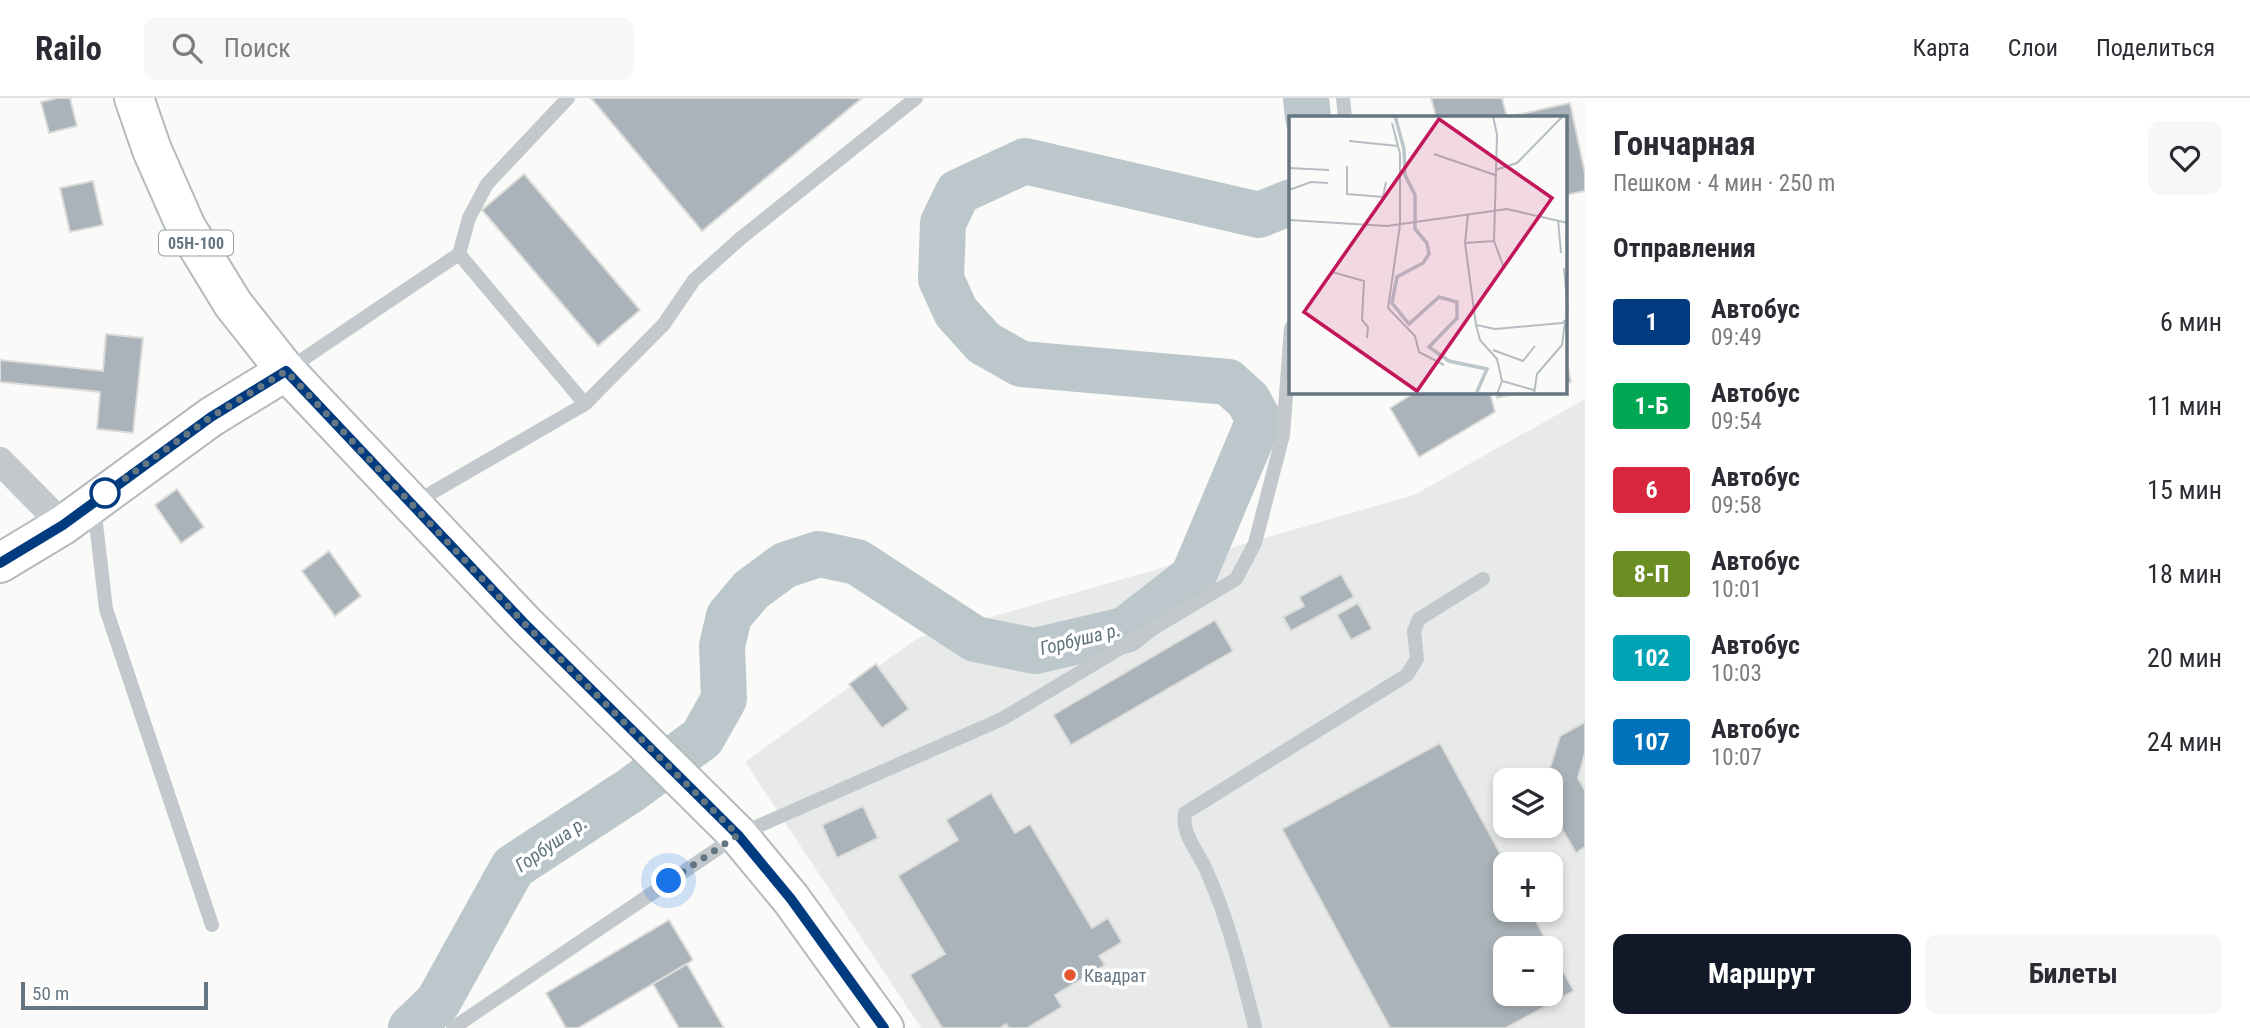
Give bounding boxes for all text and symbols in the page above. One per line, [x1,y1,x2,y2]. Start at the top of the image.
search box [144,17,634,80]
text: Railo [35,29,102,68]
icon: search [168,29,206,67]
text: Поиск [224,33,291,63]
text: Карта [1912,34,1970,62]
text: Слои [2008,34,2058,62]
text: Поделиться [2096,34,2215,62]
inset map [1289,116,1568,394]
button: heart [2148,121,2222,195]
text: Гончарная [1613,124,1756,163]
text: Пешком · 4 мин · 250 m [1613,170,1835,197]
road number: 05Н-100 [159,230,233,256]
text: Отправления [1613,233,1756,263]
text: Автобус [1711,294,1800,324]
text: 6 мин [2160,307,2222,337]
text: 1 [1645,308,1658,336]
text: 09:49 [1711,324,1762,351]
text: Автобус [1711,378,1800,408]
text: 11 мин [2147,391,2222,421]
text: 1-Б [1635,392,1668,420]
text: 09:54 [1711,408,1762,435]
text: Автобус [1711,462,1800,492]
text: 15 мин [2147,475,2222,505]
text: 6 [1645,476,1658,504]
unlabelled marker [90,478,120,508]
text: 09:58 [1711,492,1762,519]
text: Автобус [1711,546,1800,576]
text: 18 мин [2147,559,2222,589]
text: 8-П [1634,560,1669,588]
text: 10:01 [1711,576,1762,603]
water label: Горбуша р. [1037,618,1123,660]
text: Автобус [1711,630,1800,660]
text: 20 мин [2147,643,2222,673]
text: 102 [1633,644,1670,672]
text: 10:03 [1711,660,1762,687]
text: Автобус [1711,714,1800,744]
text: 24 мин [2147,727,2222,757]
text: 107 [1633,728,1670,756]
text: 10:07 [1711,744,1762,771]
map controls [1493,768,1563,1006]
button: layers [1493,768,1563,838]
water label: Горбуша р. [511,811,591,877]
button: + [1493,852,1563,922]
your location [651,863,686,898]
button: Маршрут [1613,934,1911,1014]
button: Билеты [1925,934,2222,1014]
button: − [1493,936,1563,1006]
place label: Квадрат [1084,965,1147,986]
marker: Квадрат [1062,967,1078,983]
scale bar [21,979,208,1011]
text: 50 m [32,982,69,1005]

